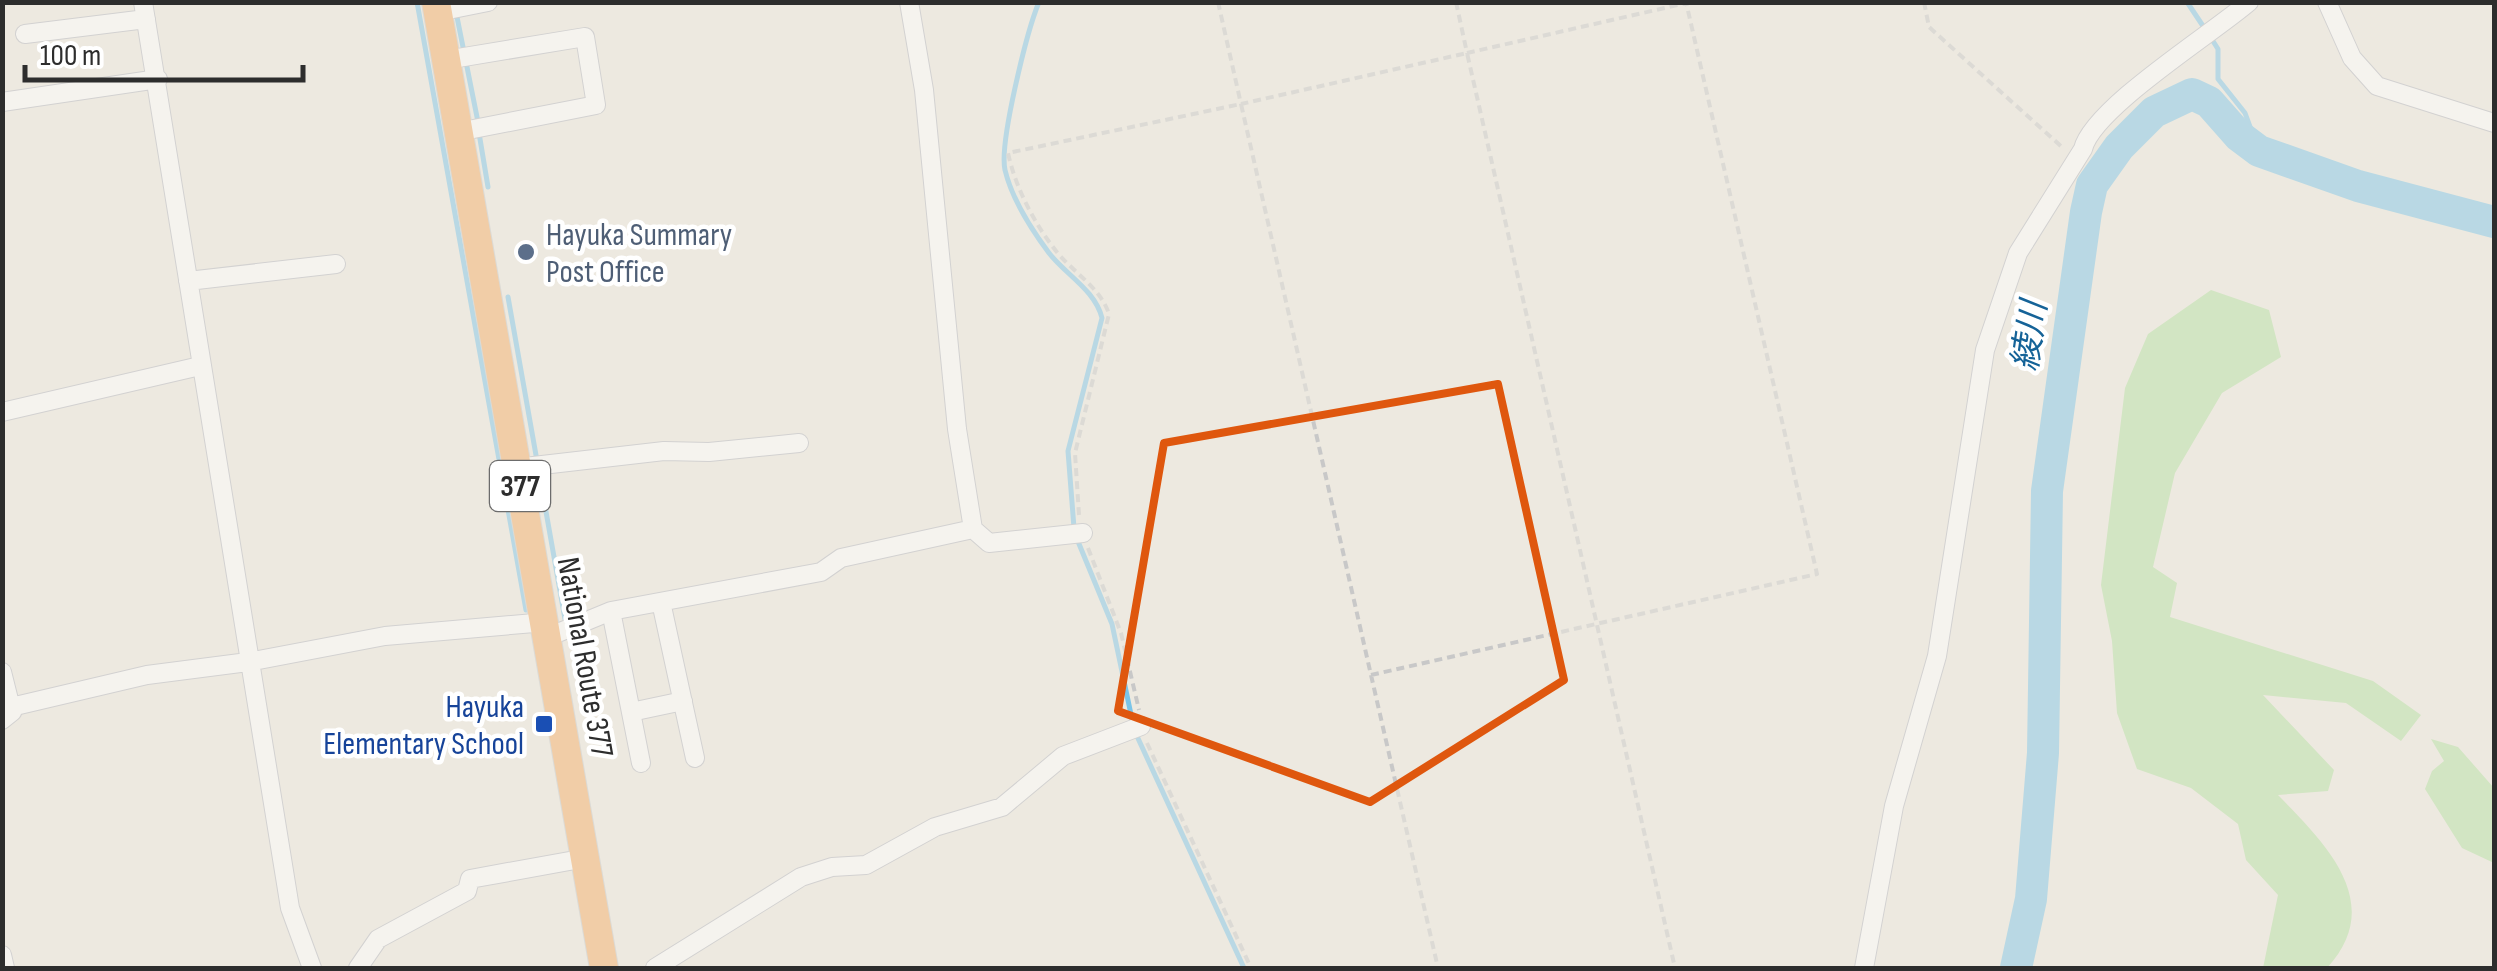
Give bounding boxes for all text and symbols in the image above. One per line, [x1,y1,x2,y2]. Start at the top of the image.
scale bar [25,20,302,82]
text: 100 m [40,38,101,74]
place label: Hayuka Summary Post Office [546,216,732,292]
marker: Hayuka Summary Post Office [515,241,537,263]
water label: 綾川 [2004,295,2057,374]
road number: 377 [490,461,550,511]
street label: National Route 377 [548,554,621,760]
place label: Hayuka Elementary School [323,688,524,764]
marker: Hayuka Elementary School [533,713,555,735]

